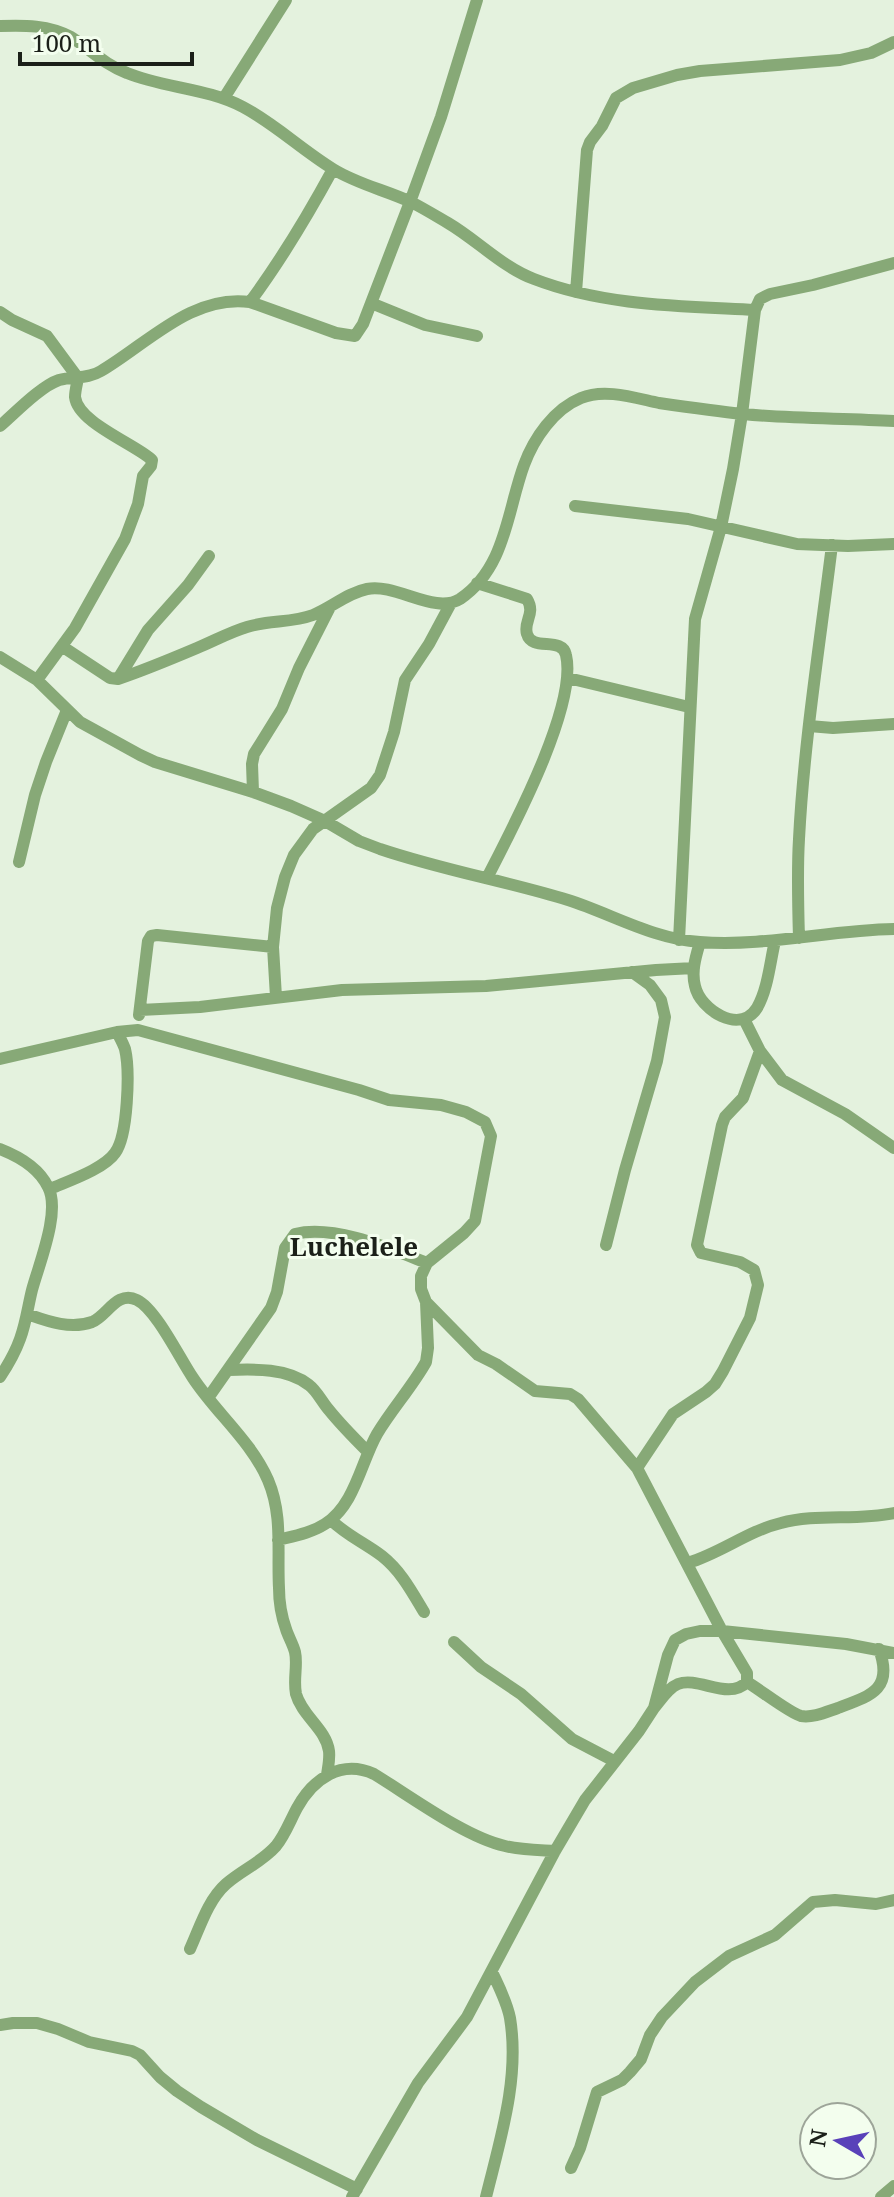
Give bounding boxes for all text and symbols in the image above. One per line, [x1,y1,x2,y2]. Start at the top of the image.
scale bar [20,16,192,66]
text: 100 m [32,26,101,59]
district label: Luchelele [290,1228,418,1264]
north arrow [798,2101,878,2181]
text: N [801,2127,833,2149]

